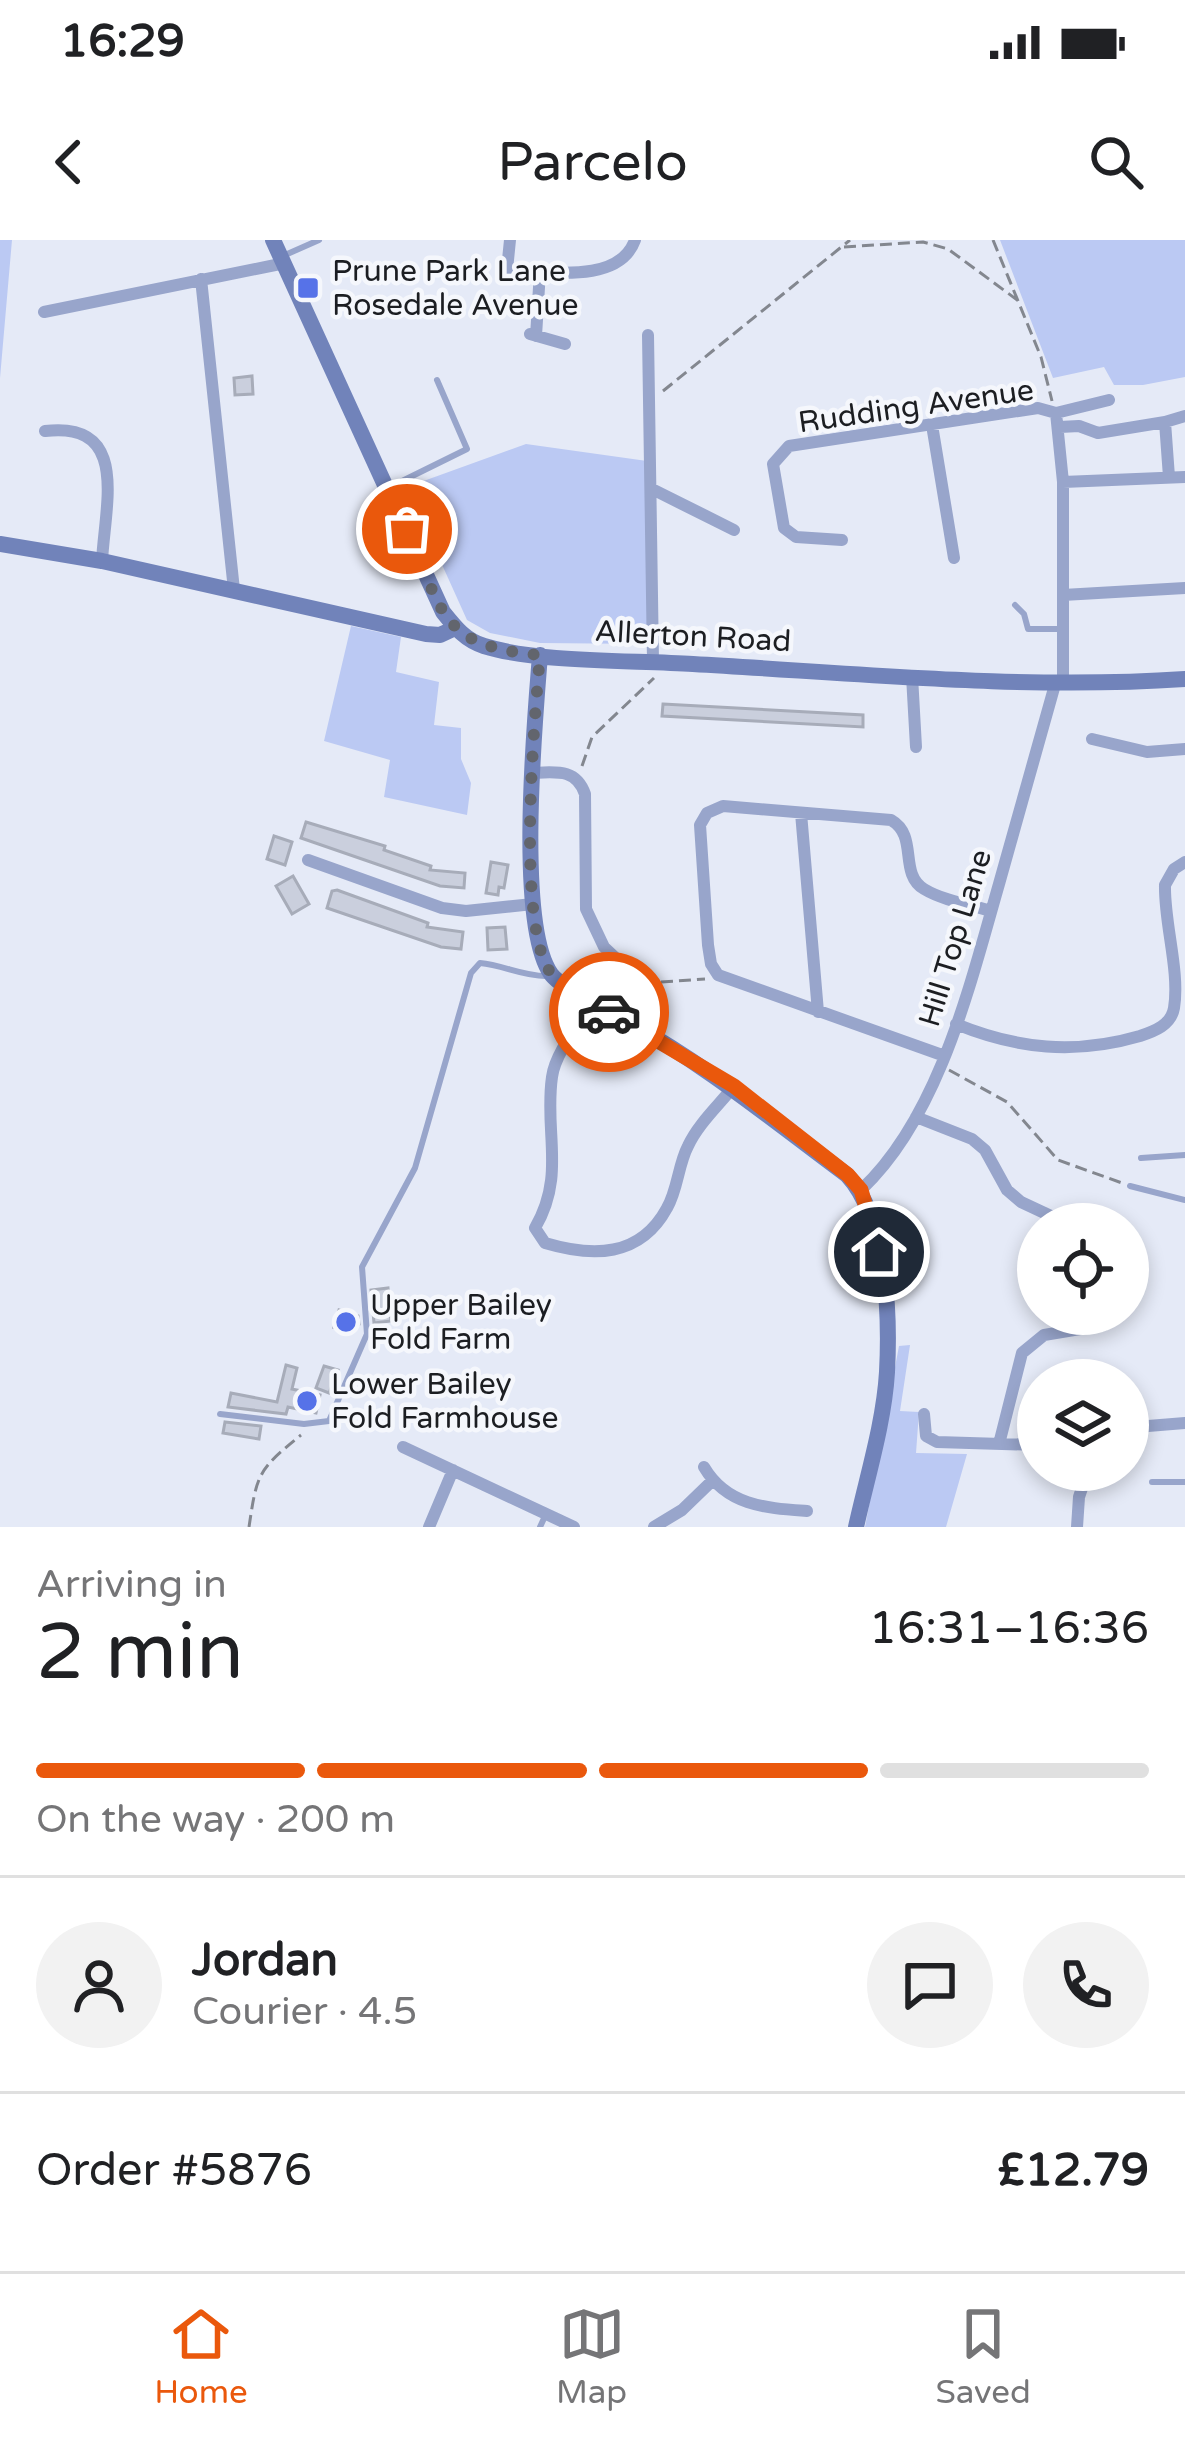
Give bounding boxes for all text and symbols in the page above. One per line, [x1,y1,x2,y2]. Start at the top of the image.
text: 16:29 [60,15,185,69]
icon: back [36,129,102,195]
icon: search [1083,129,1149,195]
text: Parcelo [497,130,688,195]
place label: Prune Park Lane Rosedale Avenue [332,253,578,324]
marker: Prune Park Lane Rosedale Avenue [295,275,321,301]
street label: Rudding Avenue [796,372,1036,441]
pin [356,478,458,580]
icon: bag [374,496,440,562]
street label: Allerton Road [594,613,792,660]
street label: Hill Top Lane [911,845,1000,1031]
courier [549,952,669,1072]
icon: car [576,979,642,1045]
pin [828,1201,930,1303]
map controls [1017,1203,1149,1491]
button: locate [1017,1203,1149,1335]
icon: home [846,1219,912,1285]
place label: Upper Bailey Fold Farm [370,1287,552,1358]
marker: Upper Bailey Fold Farm [333,1309,359,1335]
button: layers [1017,1359,1149,1491]
place label: Lower Bailey Fold Farmhouse [331,1366,559,1437]
marker: Lower Bailey Fold Farmhouse [294,1388,320,1414]
text: Arriving in [36,1561,227,1608]
text: 16:31–16:36 [869,1602,1149,1656]
text: 2 min [36,1606,244,1700]
text: On the way · 200 m [36,1796,395,1843]
button: person [36,1922,162,2048]
button: chat [867,1922,993,2048]
button: phone [1023,1922,1149,2048]
text: Jordan [192,1934,338,1988]
text: Courier · 4.5 [192,1988,417,2035]
text: Order #5876 [36,2144,312,2198]
text: £12.79 [998,2144,1149,2198]
tab: Home [154,2301,248,2412]
tab: Map [556,2301,627,2412]
tab: Saved [935,2301,1031,2412]

